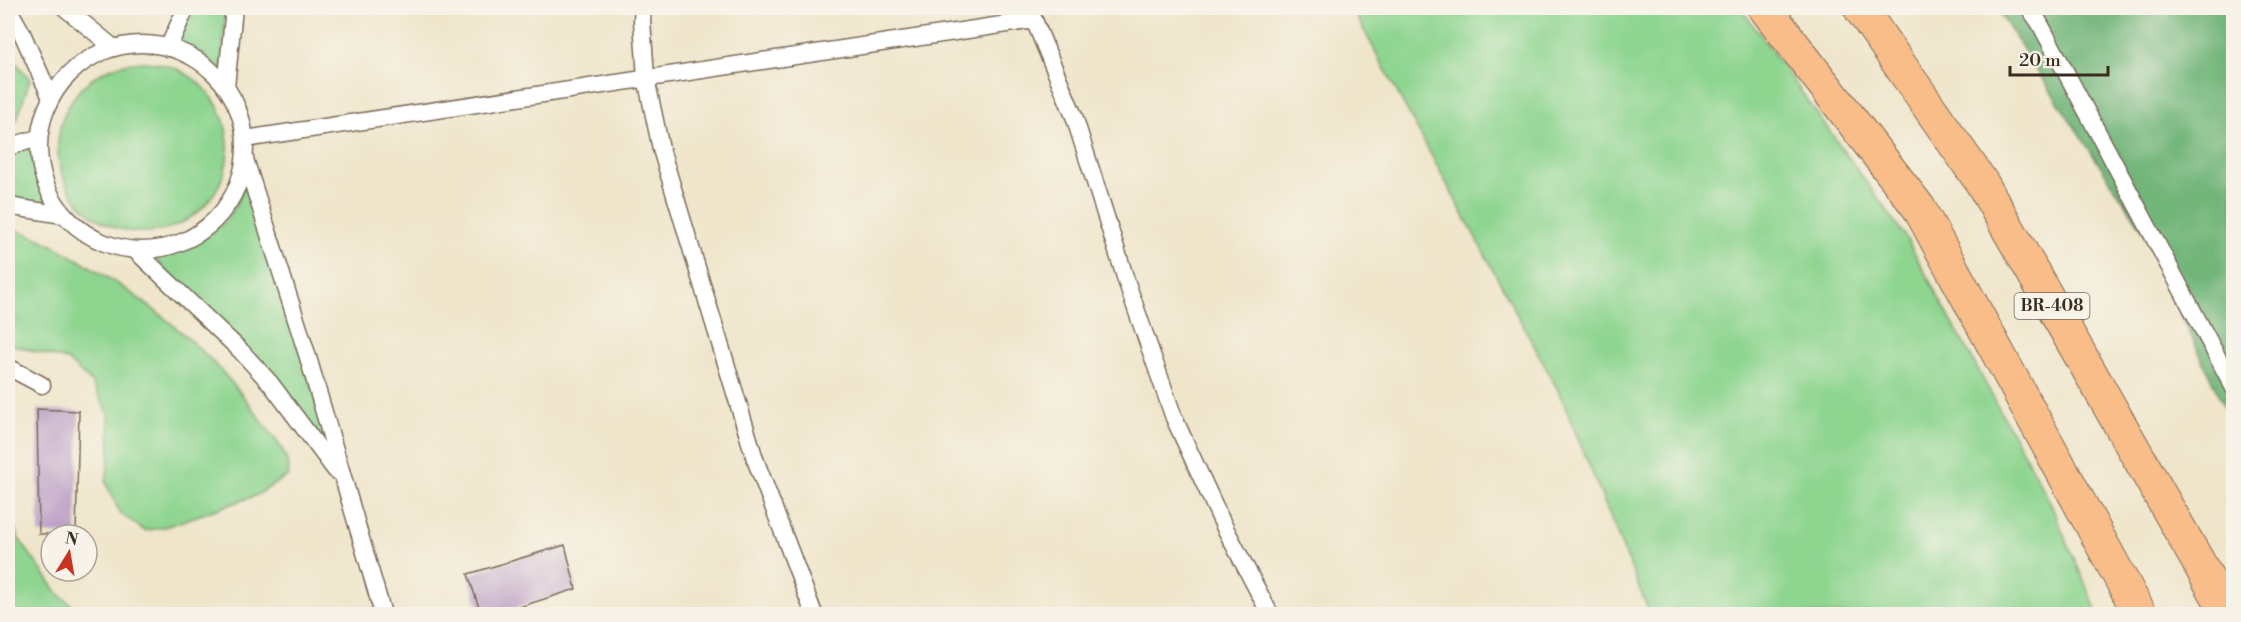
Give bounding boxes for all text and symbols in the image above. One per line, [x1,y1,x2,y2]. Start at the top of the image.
scale bar [2010,39,2108,77]
text: 20 m [2019,49,2061,72]
road number: BR-408 [2014,293,2090,319]
north arrow [39,523,99,583]
text: N [64,528,80,550]

